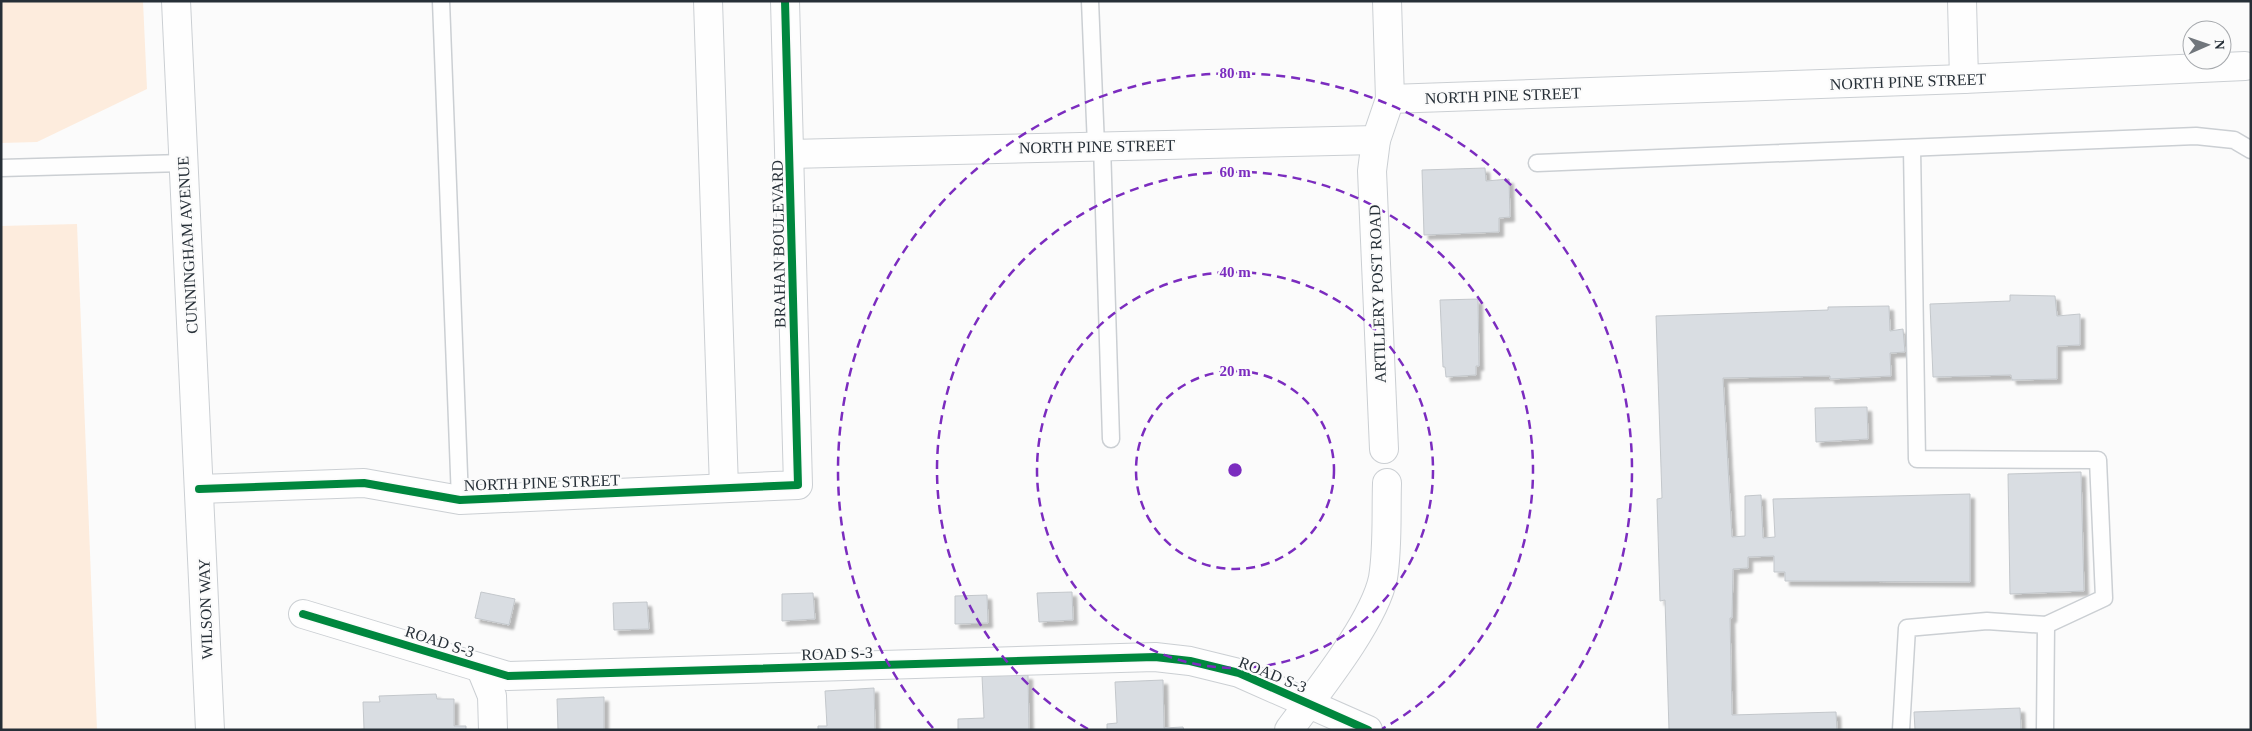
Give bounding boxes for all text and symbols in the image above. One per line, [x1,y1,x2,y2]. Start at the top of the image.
north arrow [2182,20,2232,70]
text: N [2212,39,2227,50]
text: 80 m [1219,65,1251,81]
street label: NORTH PINE STREET [1830,70,1987,93]
street label: NORTH PINE STREET [1425,84,1582,107]
street label: NORTH PINE STREET [1019,137,1176,156]
street label: CUNNINGHAM AVENUE [174,156,201,334]
street label: BRAHAN BOULEVARD [769,160,788,328]
text: 60 m [1219,164,1251,180]
street label: ARTILLERY POST ROAD [1366,204,1389,384]
text: 40 m [1219,264,1251,280]
text: 20 m [1219,363,1251,379]
centre of rings [1226,461,1244,479]
street label: NORTH PINE STREET [464,471,621,494]
street label: WILSON WAY [195,558,216,660]
street label: ROAD S-3 [403,622,477,661]
street label: ROAD S-3 [801,644,873,663]
street label: ROAD S-3 [1236,653,1309,696]

